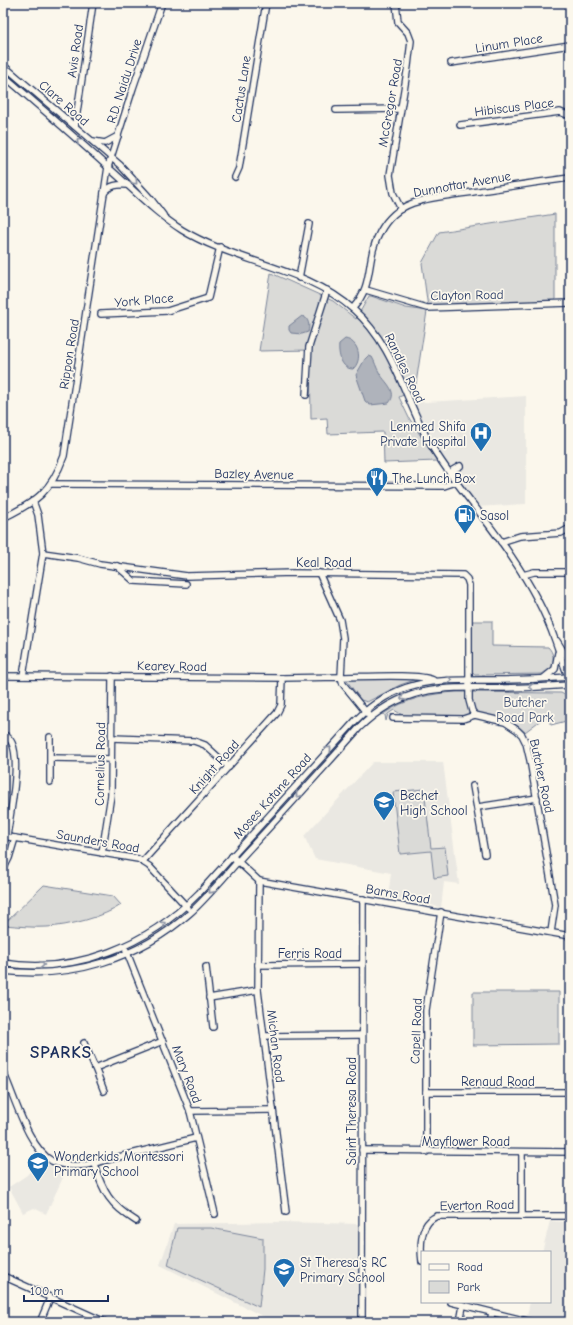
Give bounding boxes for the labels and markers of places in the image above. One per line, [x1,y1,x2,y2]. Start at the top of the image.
place label: Lenmed Shifa Private Hospital [380,419,466,449]
hospital icon: Lenmed Shifa Private Hospital [468,420,494,453]
restaurant icon: The Lunch Box [364,465,390,498]
place label: The Lunch Box [392,471,476,486]
fuel station icon: Sasol [452,502,478,535]
place label: Sasol [480,508,509,523]
place label: Bechet High School [400,788,468,818]
school or university icon: Bechet High School [371,789,397,822]
place label: Wonderkids Montessori Primary School [54,1149,184,1179]
school or university icon: Wonderkids Montessori Primary School [25,1150,51,1183]
place label: St Theresa's RC Primary School [300,1255,387,1285]
school or university icon: St Theresa's RC Primary School [271,1256,297,1289]

